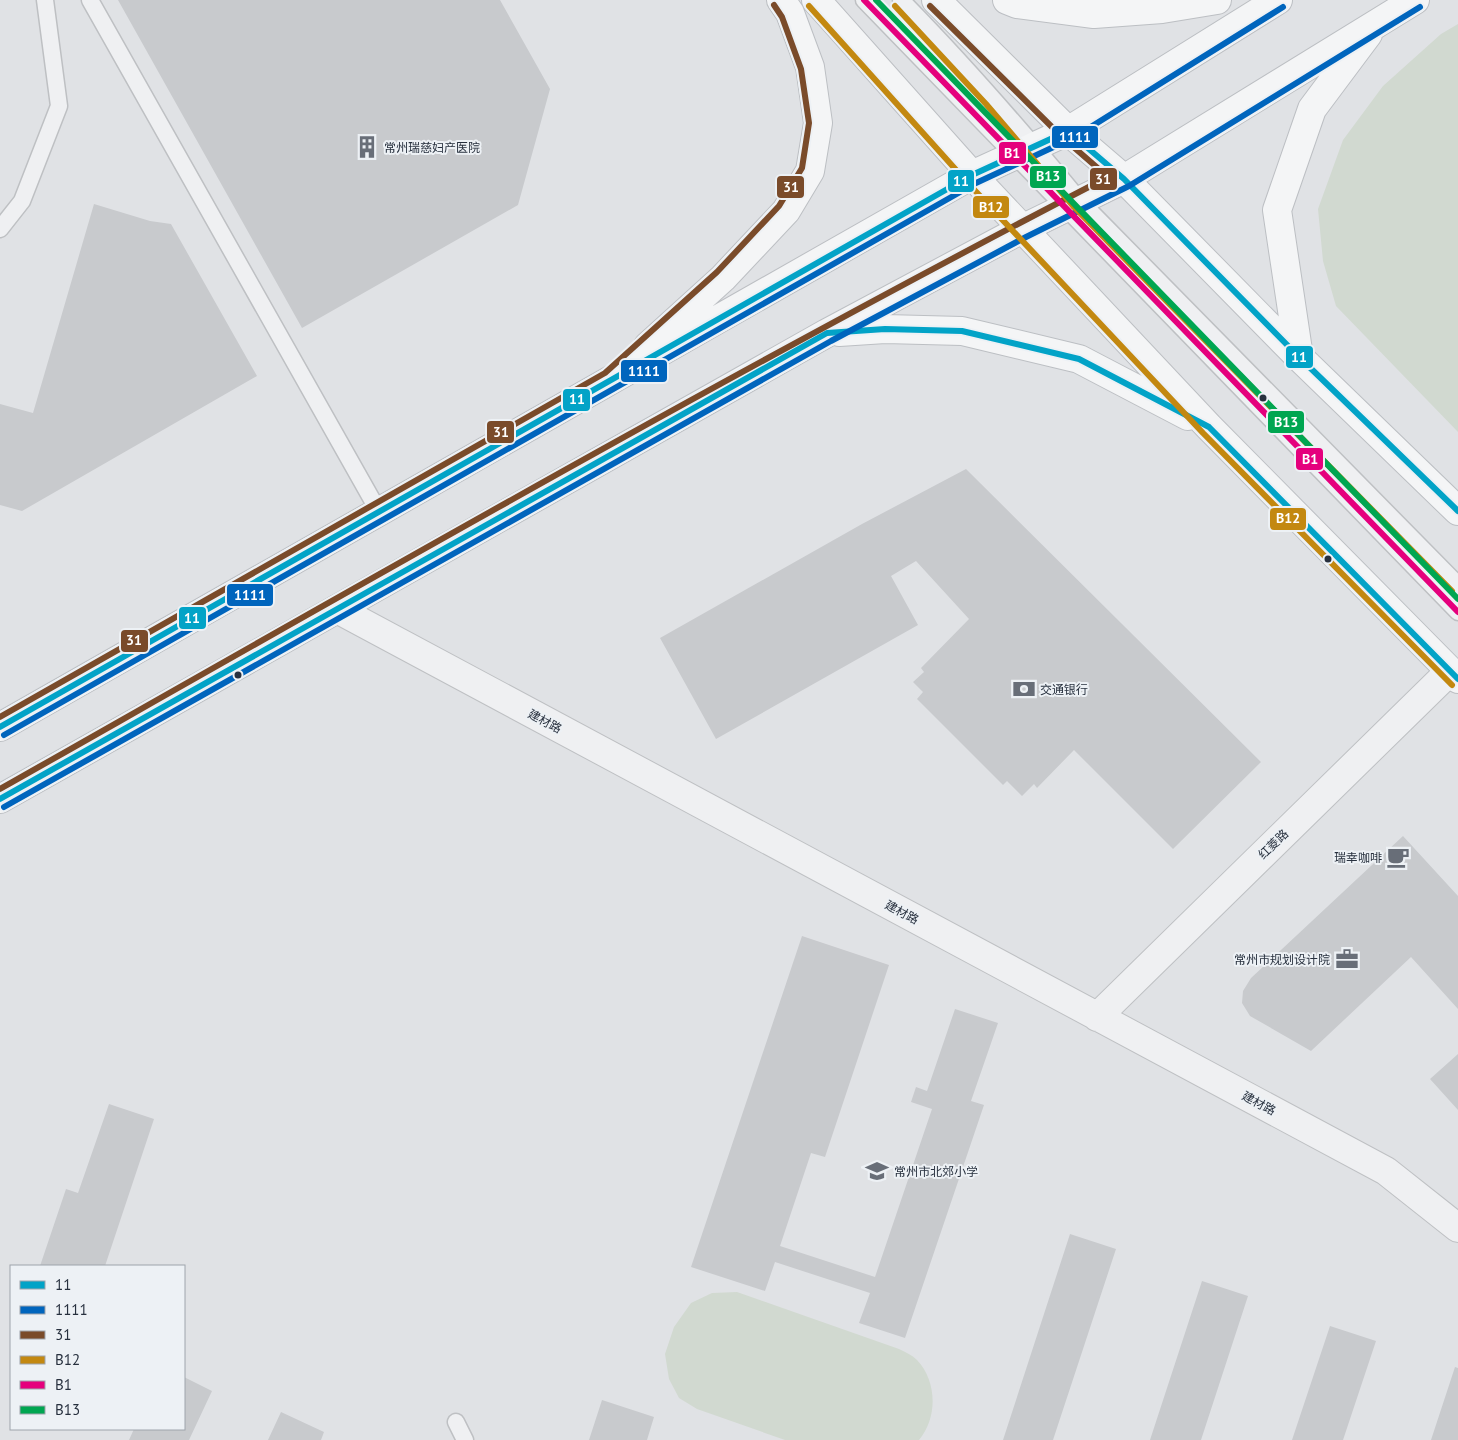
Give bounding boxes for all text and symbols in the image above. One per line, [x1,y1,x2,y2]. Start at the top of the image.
line badge: 1111 [1051,125,1099,149]
text: 1111 [1059,128,1091,146]
building icon: 常州瑞慈妇产医院 [354,134,380,160]
place label: 常州瑞慈妇产医院 [384,140,480,155]
line badge: B1 [998,141,1027,165]
text: B1 [1004,144,1020,162]
line badge: B13 [1029,165,1067,189]
text: B13 [1036,167,1060,185]
line badge: 31 [1089,167,1118,191]
line badge: 11 [947,169,975,193]
text: 31 [1095,170,1111,188]
text: 11 [953,172,969,190]
line badge: 31 [776,175,805,199]
text: 31 [783,178,799,196]
line badge: B12 [972,195,1010,219]
text: B12 [979,198,1003,216]
line badge: 11 [1285,345,1314,369]
text: 11 [1291,348,1307,366]
line badge: 1111 [620,359,668,383]
text: 1111 [628,362,660,380]
line badge: 11 [562,388,591,412]
text: 11 [569,390,585,408]
unlabelled marker [1258,393,1268,403]
line badge: B13 [1267,410,1305,434]
text: B13 [1274,413,1298,431]
line badge: 31 [486,420,515,444]
text: 31 [493,423,509,441]
line badge: B1 [1295,447,1324,471]
text: B1 [1302,450,1318,468]
line badge: B12 [1269,507,1307,531]
text: B12 [1276,509,1300,527]
unlabelled marker [1323,554,1333,564]
line badge: 1111 [226,583,274,607]
text: 1111 [234,586,266,604]
line badge: 11 [178,606,207,630]
text: 11 [184,609,200,627]
line badge: 31 [120,629,149,653]
text: 31 [126,631,142,649]
unlabelled marker [233,670,243,680]
bank icon: 交通银行 [1011,676,1037,702]
place label: 交通银行 [1040,682,1088,697]
street label: 建材路 [526,706,564,736]
street label: 红菱路 [1255,826,1291,862]
cafe icon: 瑞幸咖啡 [1385,844,1411,870]
place label: 瑞幸咖啡 [1334,850,1382,865]
street label: 建材路 [883,897,921,927]
office icon: 常州市规划设计院 [1334,946,1360,972]
place label: 常州市规划设计院 [1234,952,1330,967]
street label: 建材路 [1240,1088,1278,1118]
school or university icon: 常州市北郊小学 [864,1158,890,1184]
place label: 常州市北郊小学 [894,1164,978,1179]
legend [10,1265,185,1430]
text: 11 [55,1275,71,1294]
text: 1111 [55,1300,88,1319]
text: 31 [55,1325,71,1344]
text: B12 [55,1350,80,1369]
text: B1 [55,1375,72,1394]
text: B13 [55,1400,80,1419]

